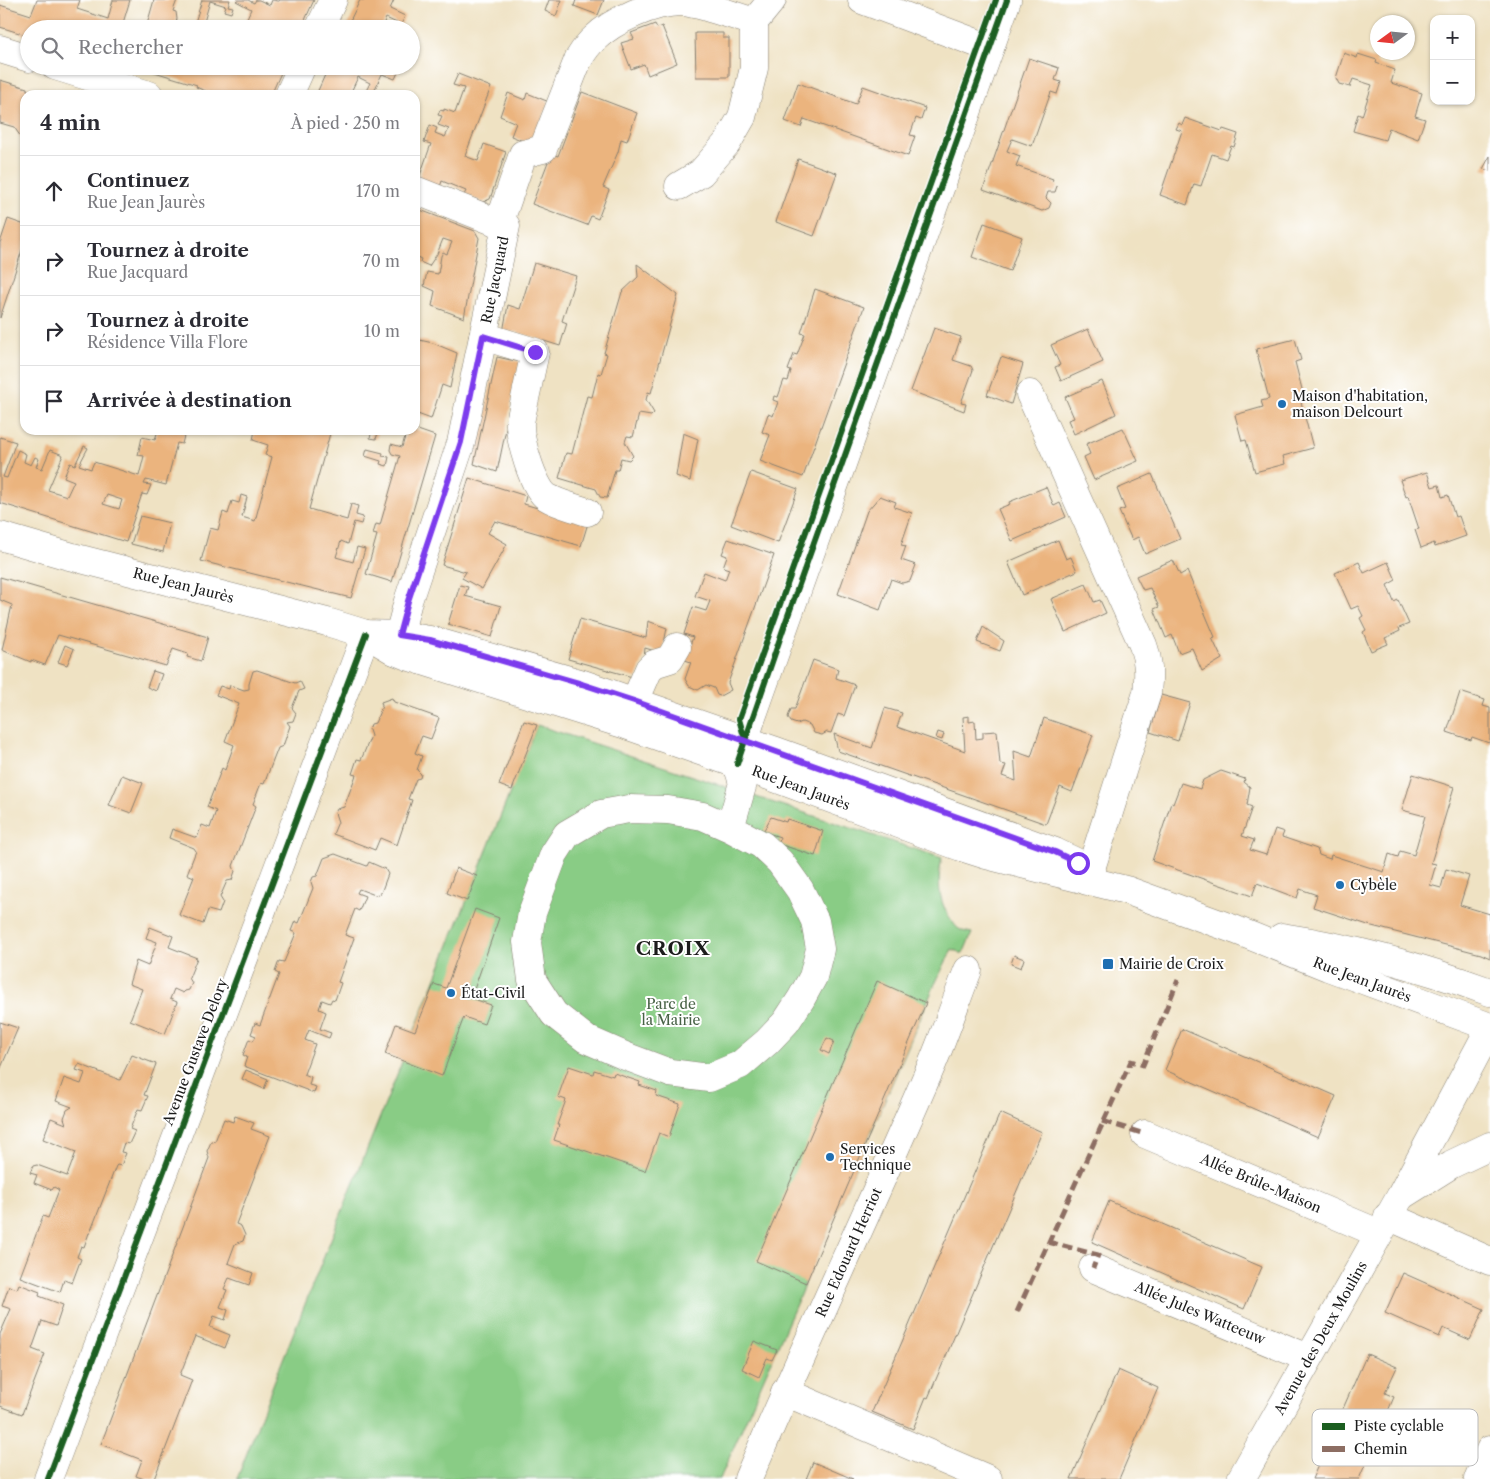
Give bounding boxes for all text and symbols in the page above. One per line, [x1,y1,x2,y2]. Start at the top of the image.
north arrow [1370,15,1415,60]
map controls [1430,15,1475,105]
button: + [1430,15,1475,60]
search box [20,20,420,75]
icon: search [38,34,66,62]
text: Rechercher [78,36,183,59]
button: − [1430,60,1475,105]
text: 4 min [40,110,101,135]
text: À pied · 250 m [291,113,400,133]
text: Continuez [87,169,189,192]
icon: ahead [40,177,68,205]
text: 170 m [356,181,400,201]
text: Rue Jean Jaurès [87,192,205,212]
street label: Rue Jacquard [477,234,513,325]
text: Tournez à droite [87,239,249,262]
icon: right [40,247,68,275]
text: 70 m [363,251,400,271]
text: Rue Jacquard [87,262,188,282]
text: Tournez à droite [87,309,249,332]
icon: right [40,317,68,345]
text: 10 m [364,321,400,341]
text: Résidence Villa Flore [87,332,248,352]
route end [524,341,547,364]
icon: arrive [40,387,68,415]
place label: Maison d'habitation, maison Delcourt [1292,387,1428,421]
text: Arrivée à destination [87,389,292,412]
marker: Maison d'habitation, maison Delcourt [1276,398,1288,410]
street label: Rue Jean Jaurès [131,564,236,607]
street label: Rue Jean Jaurès [749,761,852,814]
route start [1067,852,1090,875]
place label: Cybèle [1350,876,1397,894]
marker: Cybèle [1334,879,1346,891]
district label: CROIX [636,937,711,960]
street label: Rue Jean Jaurès [1311,953,1414,1006]
place label: Mairie de Croix [1119,955,1225,973]
marker: Mairie de Croix [1101,957,1115,971]
street label: Avenue Gustave Delory [158,976,231,1129]
place label: État-Civil [461,984,525,1002]
marker: État-Civil [445,987,457,999]
park label: Parc de la Mairie [642,995,701,1029]
place label: Services Technique [840,1140,911,1174]
street label: Allée Brûle-Maison [1197,1149,1324,1217]
marker: Services Technique [824,1151,836,1163]
street label: Rue Edouard Herriot [812,1185,886,1320]
street label: Avenue des Deux Moulins [1270,1258,1371,1419]
street label: Allée Jules Watteeuw [1131,1277,1268,1348]
legend [1312,1409,1478,1466]
text: Piste cyclable [1354,1417,1444,1435]
text: Chemin [1354,1440,1408,1458]

